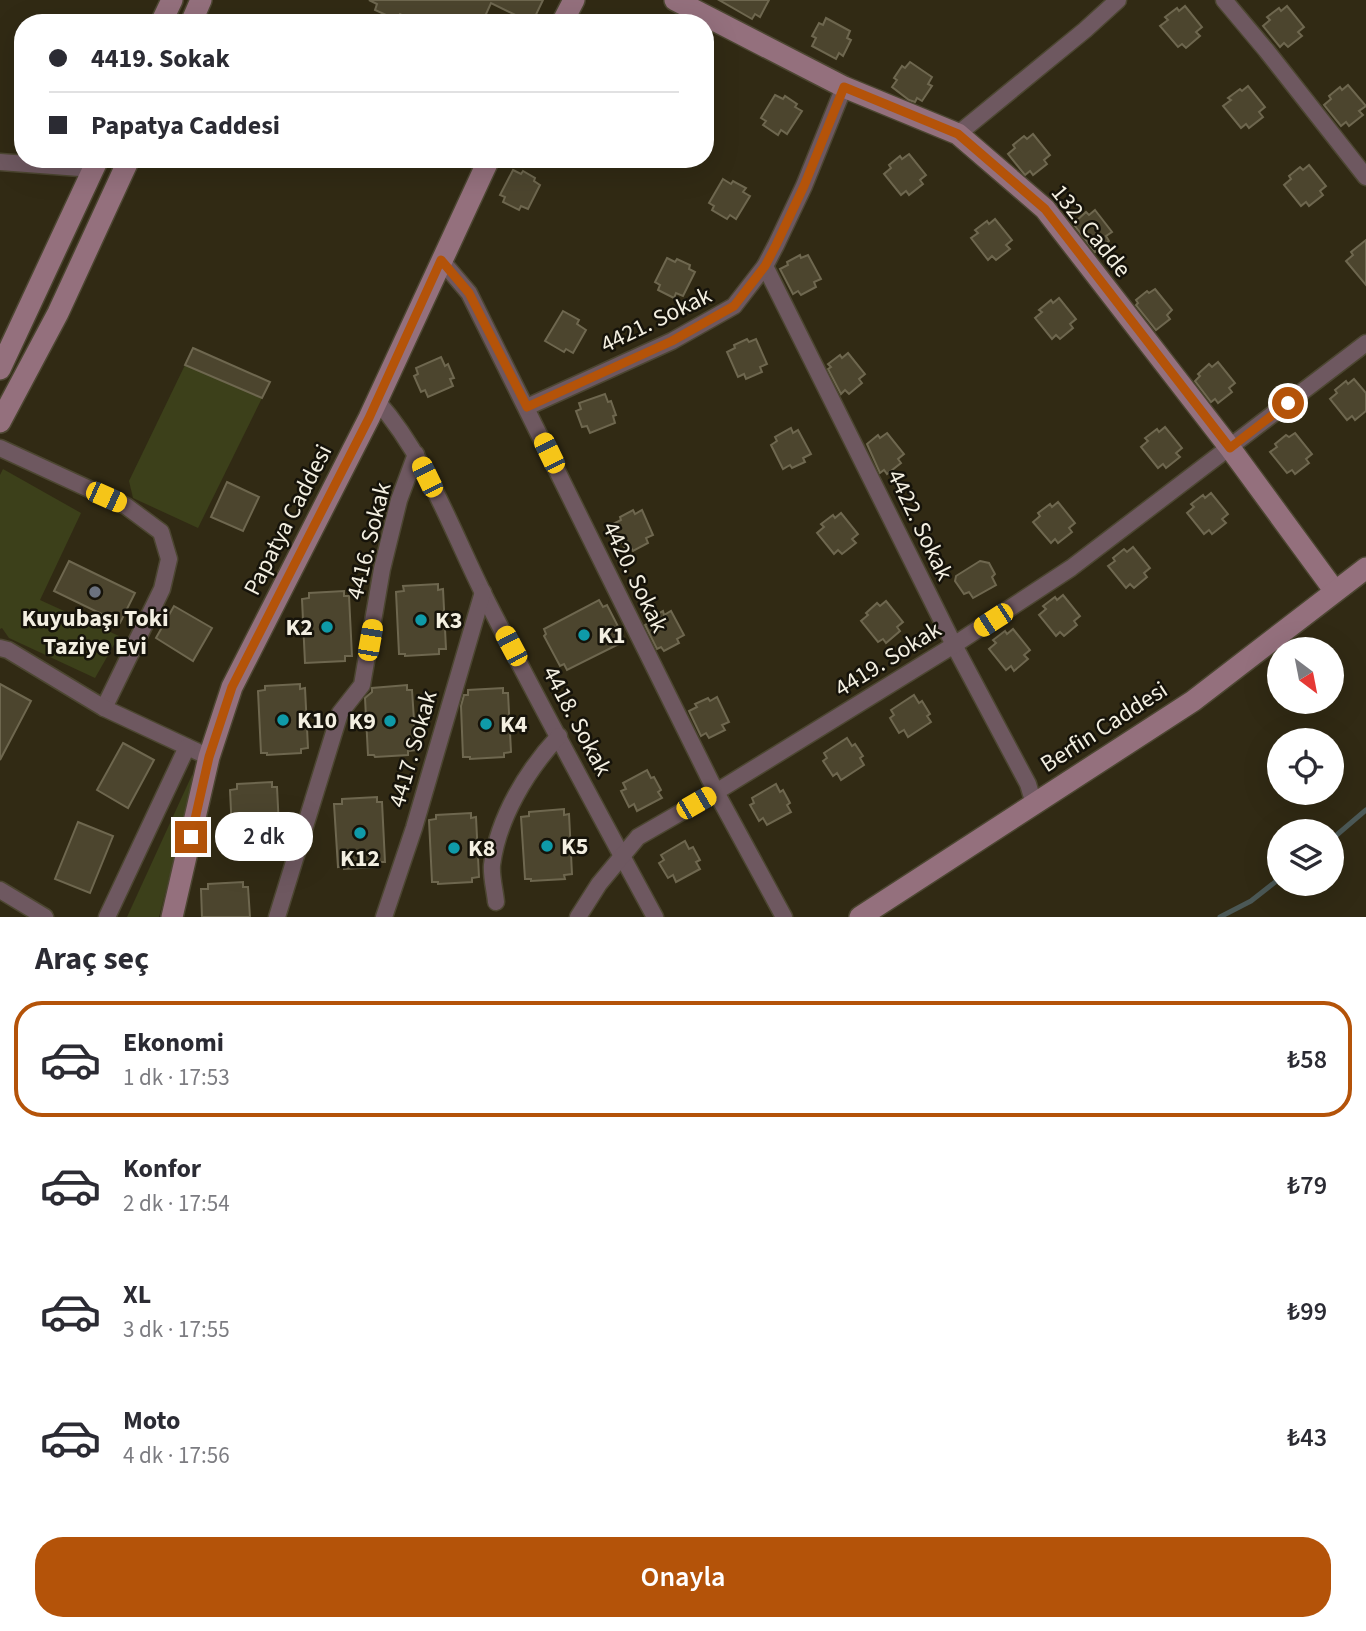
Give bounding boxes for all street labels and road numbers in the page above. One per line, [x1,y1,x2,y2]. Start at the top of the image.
street label: 132. Cadde [1043,177,1139,285]
street label: 4421. Sokak [594,278,718,362]
street label: Papatya Caddesi [235,438,341,602]
street label: 4422. Sokak [878,463,962,587]
street label: 4416. Sokak [338,478,401,603]
street label: 4420. Sokak [593,515,677,639]
street label: 4419. Sokak [828,612,948,706]
street label: 4418. Sokak [533,660,621,782]
street label: Berfin Caddesi [1033,673,1175,781]
street label: 4417. Sokak [380,686,446,811]

